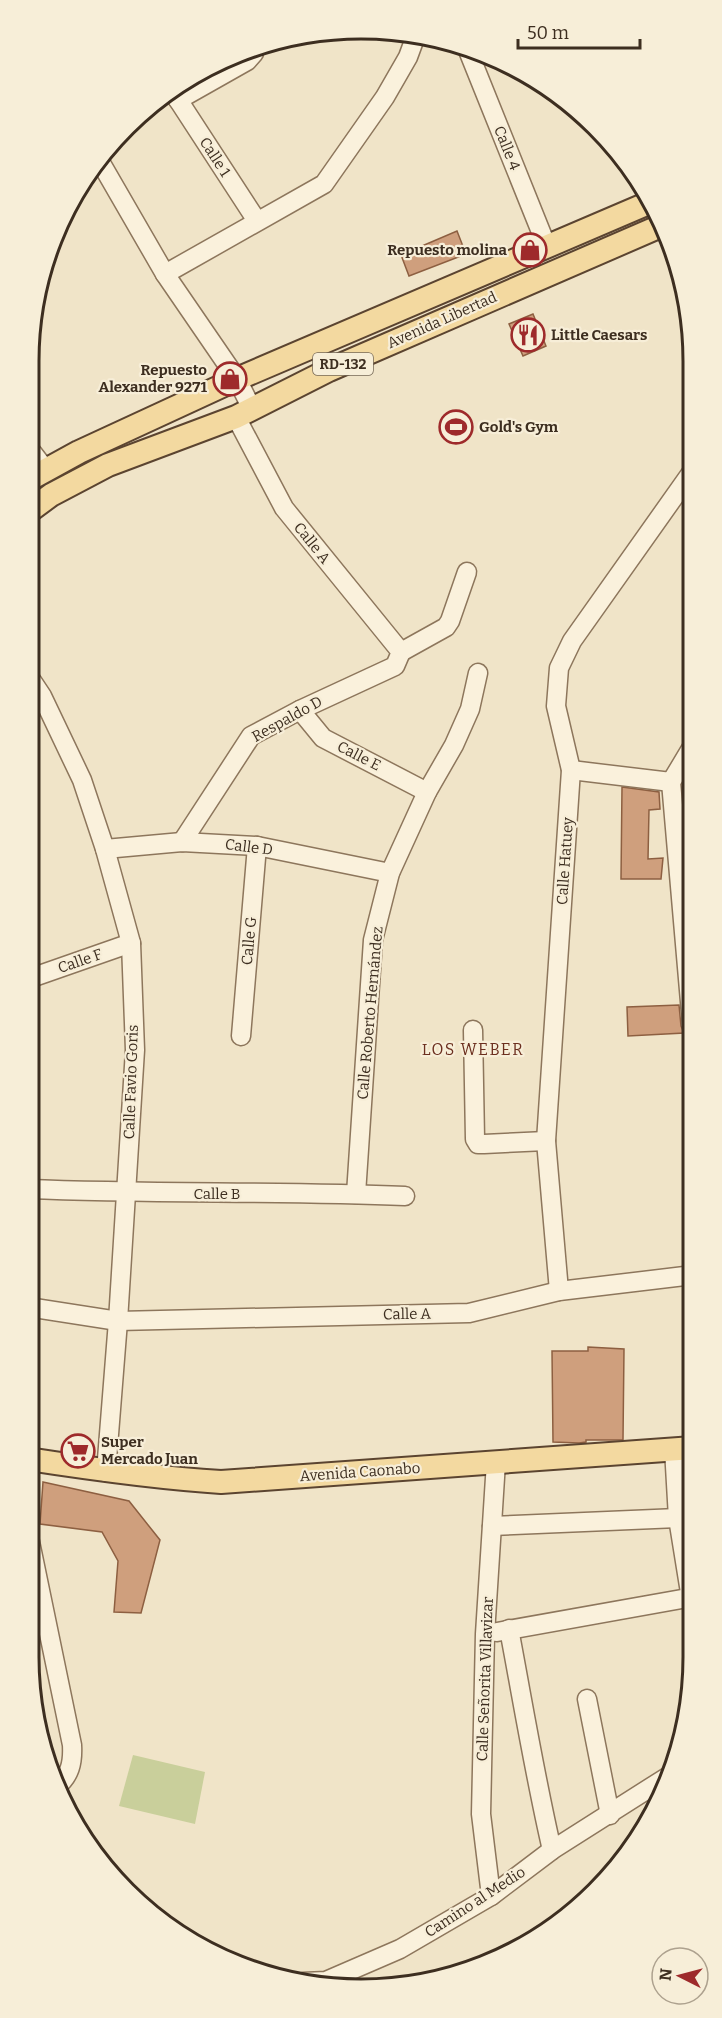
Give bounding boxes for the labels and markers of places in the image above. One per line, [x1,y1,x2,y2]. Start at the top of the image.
shop icon: Repuesto molina [512,232,548,268]
place label: Repuesto molina [387,241,508,259]
restaurant icon: Little Caesars [510,317,546,353]
place label: Little Caesars [551,326,647,344]
place label: Repuesto Alexander 9271 [99,361,208,396]
shop icon: Repuesto Alexander 9271 [212,361,248,397]
sports icon: Gold's Gym [438,409,474,445]
place label: Gold's Gym [479,418,559,436]
supermarket icon: Super Mercado Juan [60,1433,96,1469]
place label: Super Mercado Juan [101,1433,198,1468]

